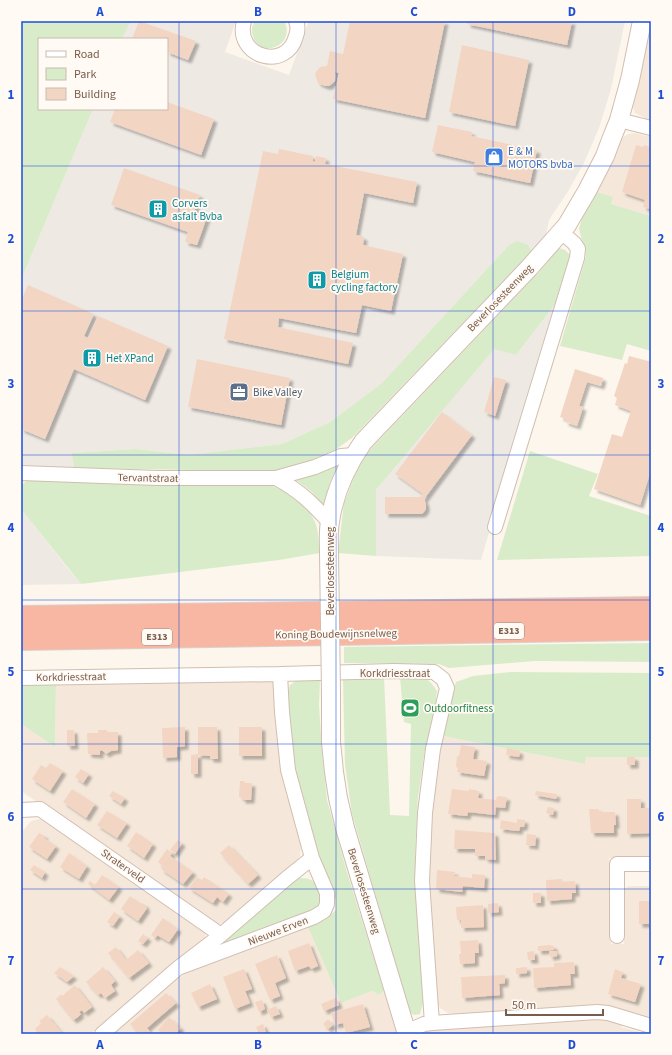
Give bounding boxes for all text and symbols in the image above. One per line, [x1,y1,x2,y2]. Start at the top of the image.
text: A [95,3,104,21]
text: B [254,3,262,21]
text: C [410,3,418,21]
text: D [568,3,576,21]
legend [38,38,168,110]
text: Road [74,46,100,63]
text: Park [74,66,96,83]
text: 1 [8,86,15,104]
text: Building [74,86,116,103]
text: 1 [658,86,665,104]
place label: E & M MOTORS bvba [508,144,573,172]
shop icon: E & M MOTORS bvba [483,146,505,168]
place label: Corvers asfalt Bvba [172,196,222,224]
building icon: Corvers asfalt Bvba [147,198,169,220]
text: 2 [8,230,15,248]
text: 2 [658,230,665,248]
street label: Beverlosesteenweg [464,261,537,335]
place label: Belgium cycling factory [331,267,398,295]
building icon: Belgium cycling factory [306,269,328,291]
building icon: Het XPand [81,347,103,369]
place label: Het XPand [106,351,154,366]
text: 3 [8,375,15,393]
text: 3 [658,375,665,393]
office icon: Bike Valley [228,381,250,403]
place label: Bike Valley [253,385,302,400]
street label: Tervantstraat [117,470,179,486]
text: 4 [8,519,15,537]
text: 4 [658,519,665,537]
street label: Beverlosesteenweg [323,526,338,615]
road number: E313 [494,623,524,639]
street label: Koning Boudewijnsnelweg [275,625,397,643]
road number: E313 [142,629,172,645]
text: 5 [8,663,15,681]
text: 5 [658,663,665,681]
street label: Korkdriesstraat [360,666,430,681]
street label: Korkdriesstraat [36,669,107,685]
sports icon: Outdoorfitness [399,697,421,719]
place label: Outdoorfitness [424,701,493,716]
text: 6 [8,808,15,826]
text: 6 [658,808,665,826]
street label: Straterveld [98,845,148,887]
street label: Beverlosesteenweg [344,846,384,936]
street label: Nieuwe Erven [246,913,310,949]
text: 7 [8,952,15,970]
text: 7 [658,952,665,970]
scale bar [506,991,603,1017]
text: 50 m [512,997,536,1014]
text: A [95,1036,104,1054]
text: B [254,1036,262,1054]
text: C [410,1036,418,1054]
text: D [568,1036,576,1054]

